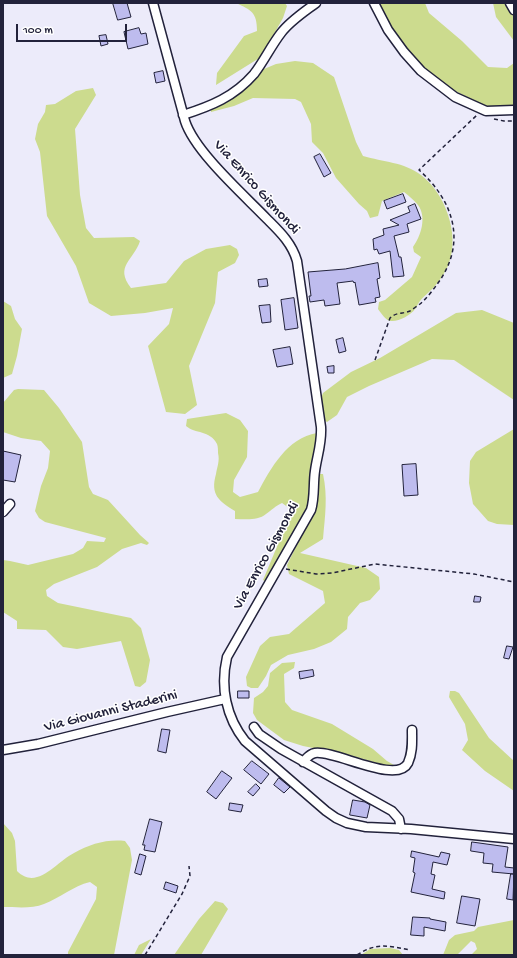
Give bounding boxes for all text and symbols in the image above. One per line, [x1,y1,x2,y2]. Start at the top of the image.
scale bar [18,16,129,42]
text: 100 m [23,24,53,38]
street label: Via Enrico Gismondi [209,137,303,239]
street label: Via Enrico Gismondi [230,499,304,613]
street label: Via Giovanni Staderini [42,687,180,737]

